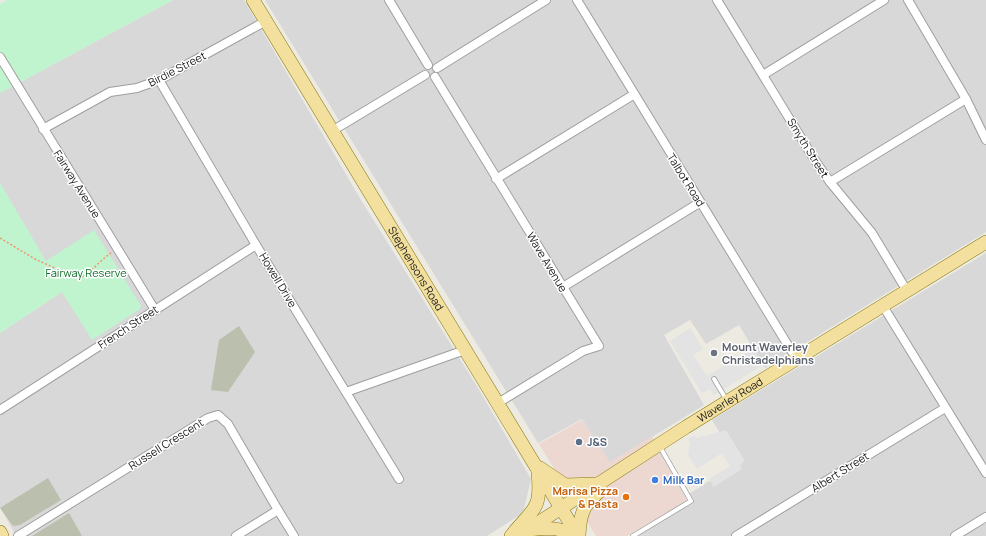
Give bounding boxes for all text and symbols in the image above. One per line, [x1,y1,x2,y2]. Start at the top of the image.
street label: Birdie Street [145,48,208,90]
street label: Smyth Street [784,115,833,180]
street label: Fairway Avenue [51,147,105,221]
street label: Talbot Road [664,150,709,209]
street label: Stephensons Road [385,223,448,313]
street label: Wave Avenue [524,229,571,295]
street label: Howell Drive [256,250,301,310]
park label: Fairway Reserve [45,265,127,280]
street label: French Street [95,301,161,352]
place label: Mount Waverley Christadelphians [722,339,814,367]
marker: Mount Waverley Christadelphians [709,348,719,358]
street label: Waverley Road [694,373,765,425]
street label: Russell Crescent [125,414,206,473]
place label: J&S [587,434,607,449]
marker: J&S [574,437,584,447]
street label: Albert Street [808,448,871,495]
place label: Milk Bar [663,472,705,487]
marker: Milk Bar [650,475,660,485]
place label: Marisa Pizza & Pasta [552,483,618,511]
marker: Marisa Pizza & Pasta [621,492,631,502]

